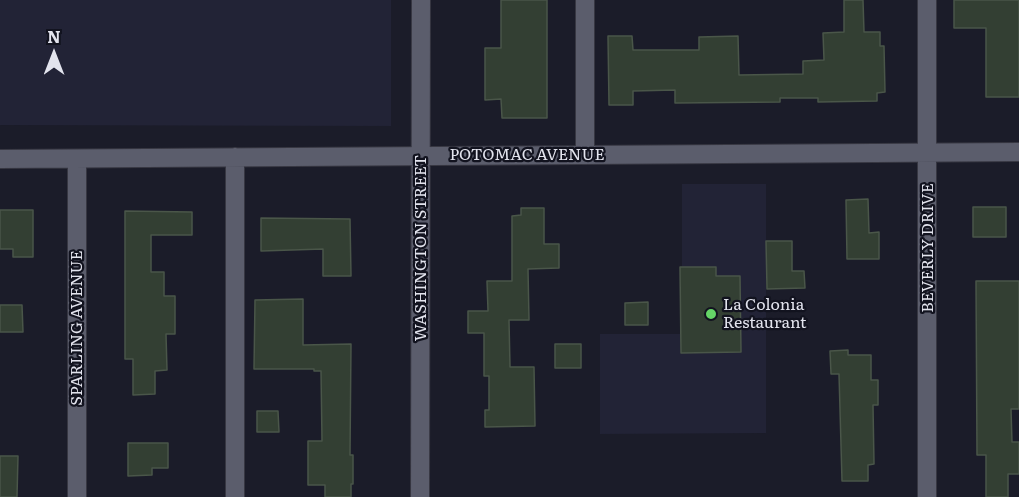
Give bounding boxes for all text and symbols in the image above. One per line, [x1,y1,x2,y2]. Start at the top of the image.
north arrow [24,24,84,84]
text: N [47,24,61,48]
street label: POTOMAC AVENUE [449,145,605,165]
street label: WASHINGTON STREET [411,155,431,341]
street label: BEVERLY DRIVE [918,183,938,313]
street label: SPARLING AVENUE [67,250,87,406]
place label: La Colonia Restaurant [723,295,807,333]
marker: La Colonia Restaurant [704,307,718,321]

